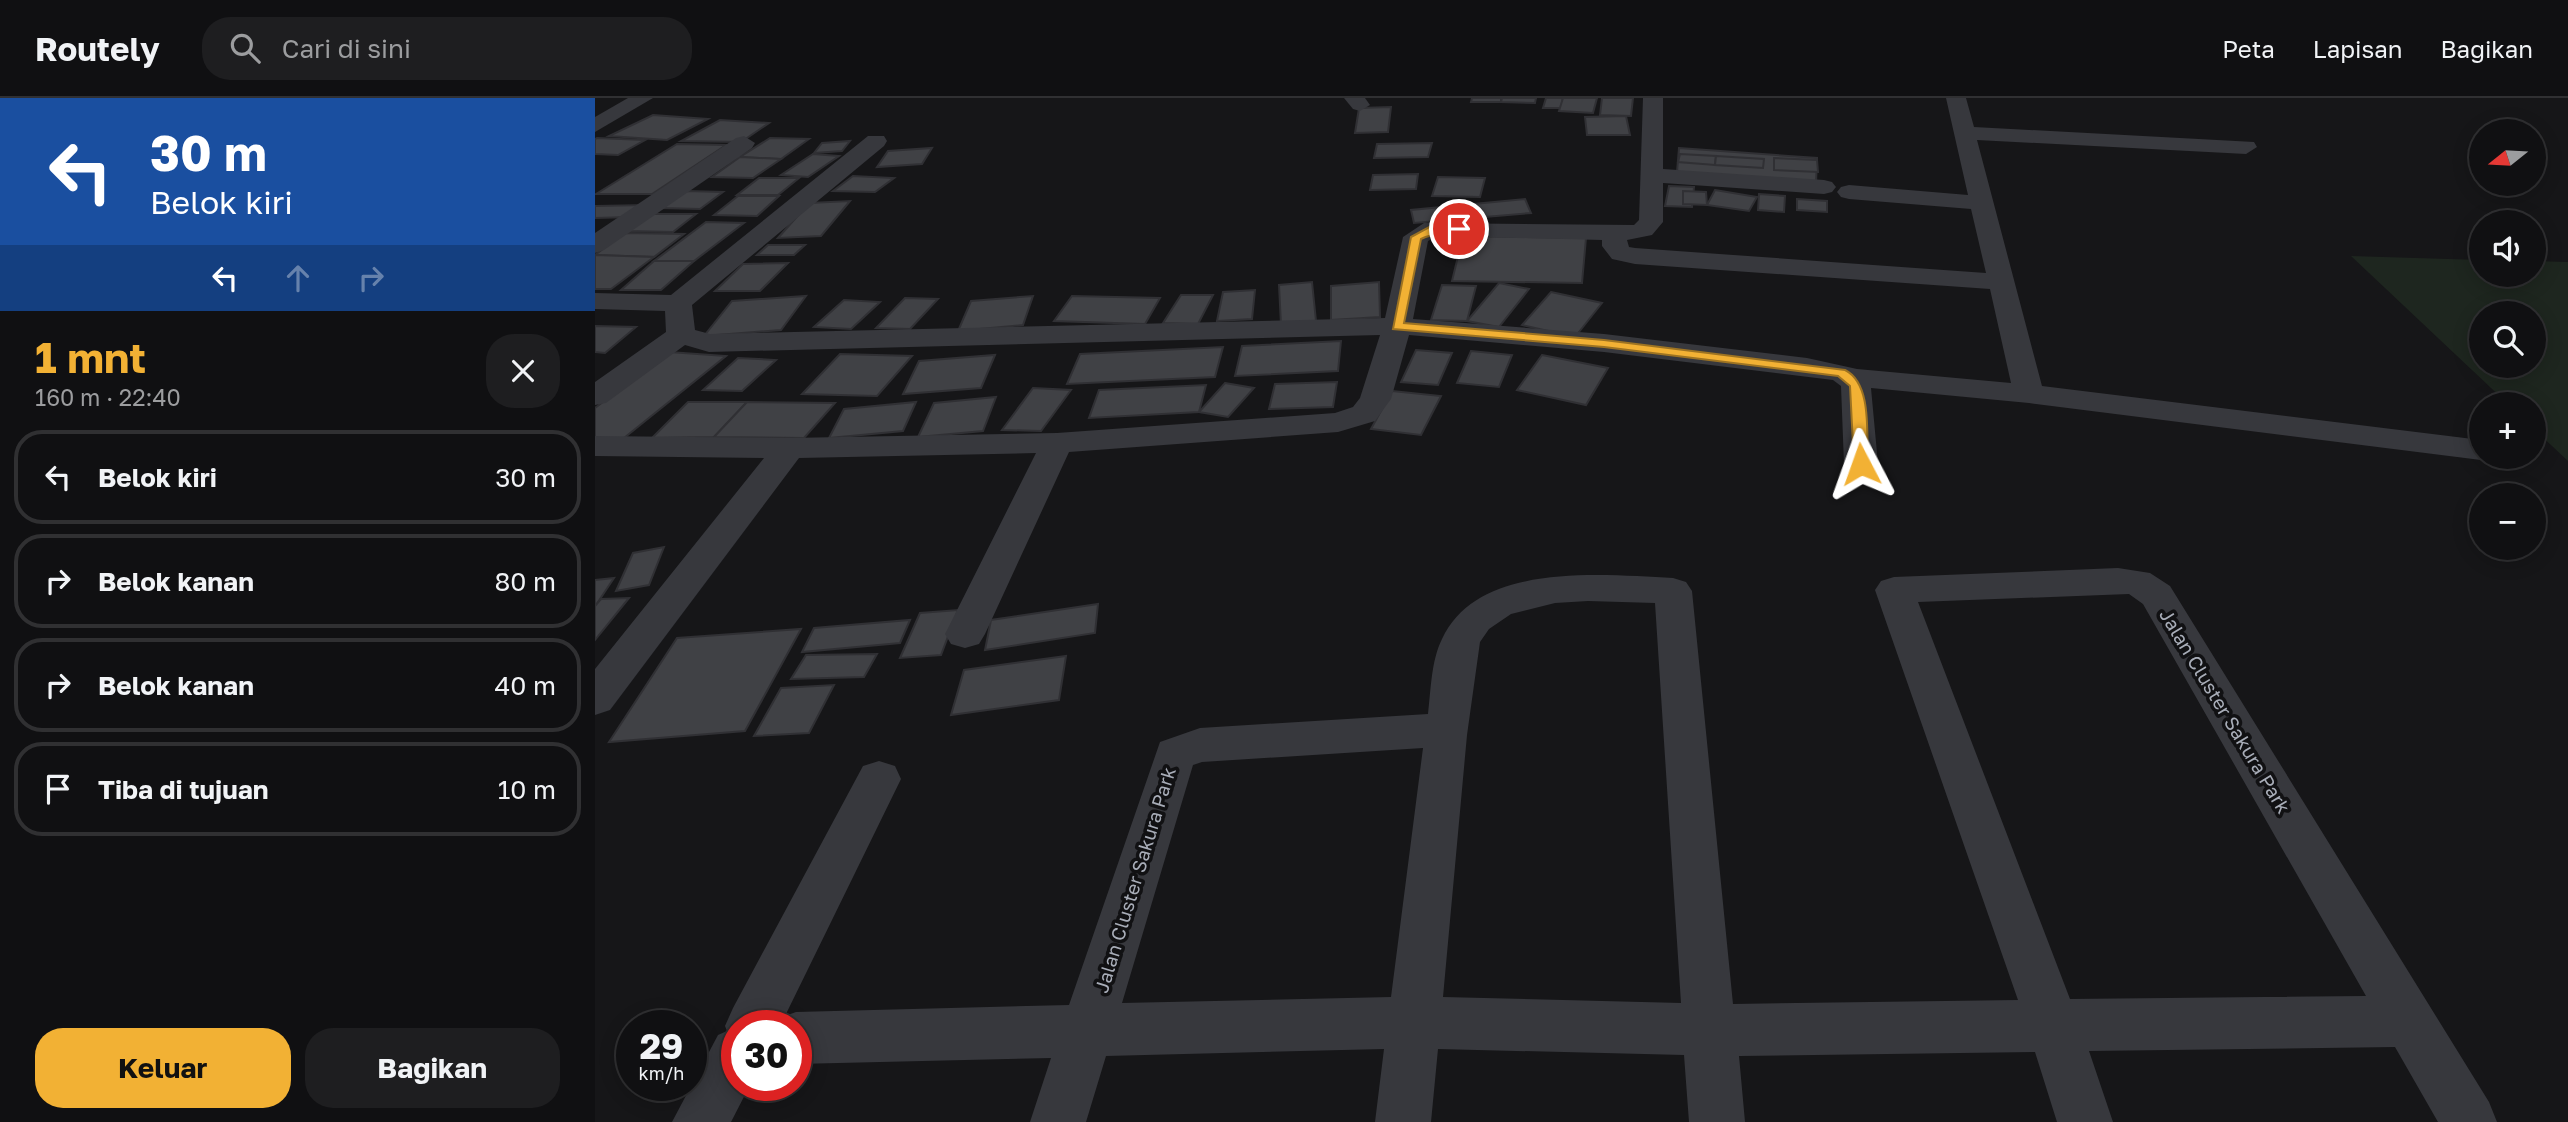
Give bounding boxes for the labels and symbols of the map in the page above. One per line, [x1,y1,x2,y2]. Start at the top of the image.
north arrow [2469,119,2546,196]
pin [1429,199,1489,259]
position arrow [1824,427,1898,501]
street label: Jalan Cluster Sakura Park [2155,604,2296,818]
street label: Jalan Cluster Sakura Park [1089,764,1180,996]
speed limit sign: 30 [721,1010,812,1101]

